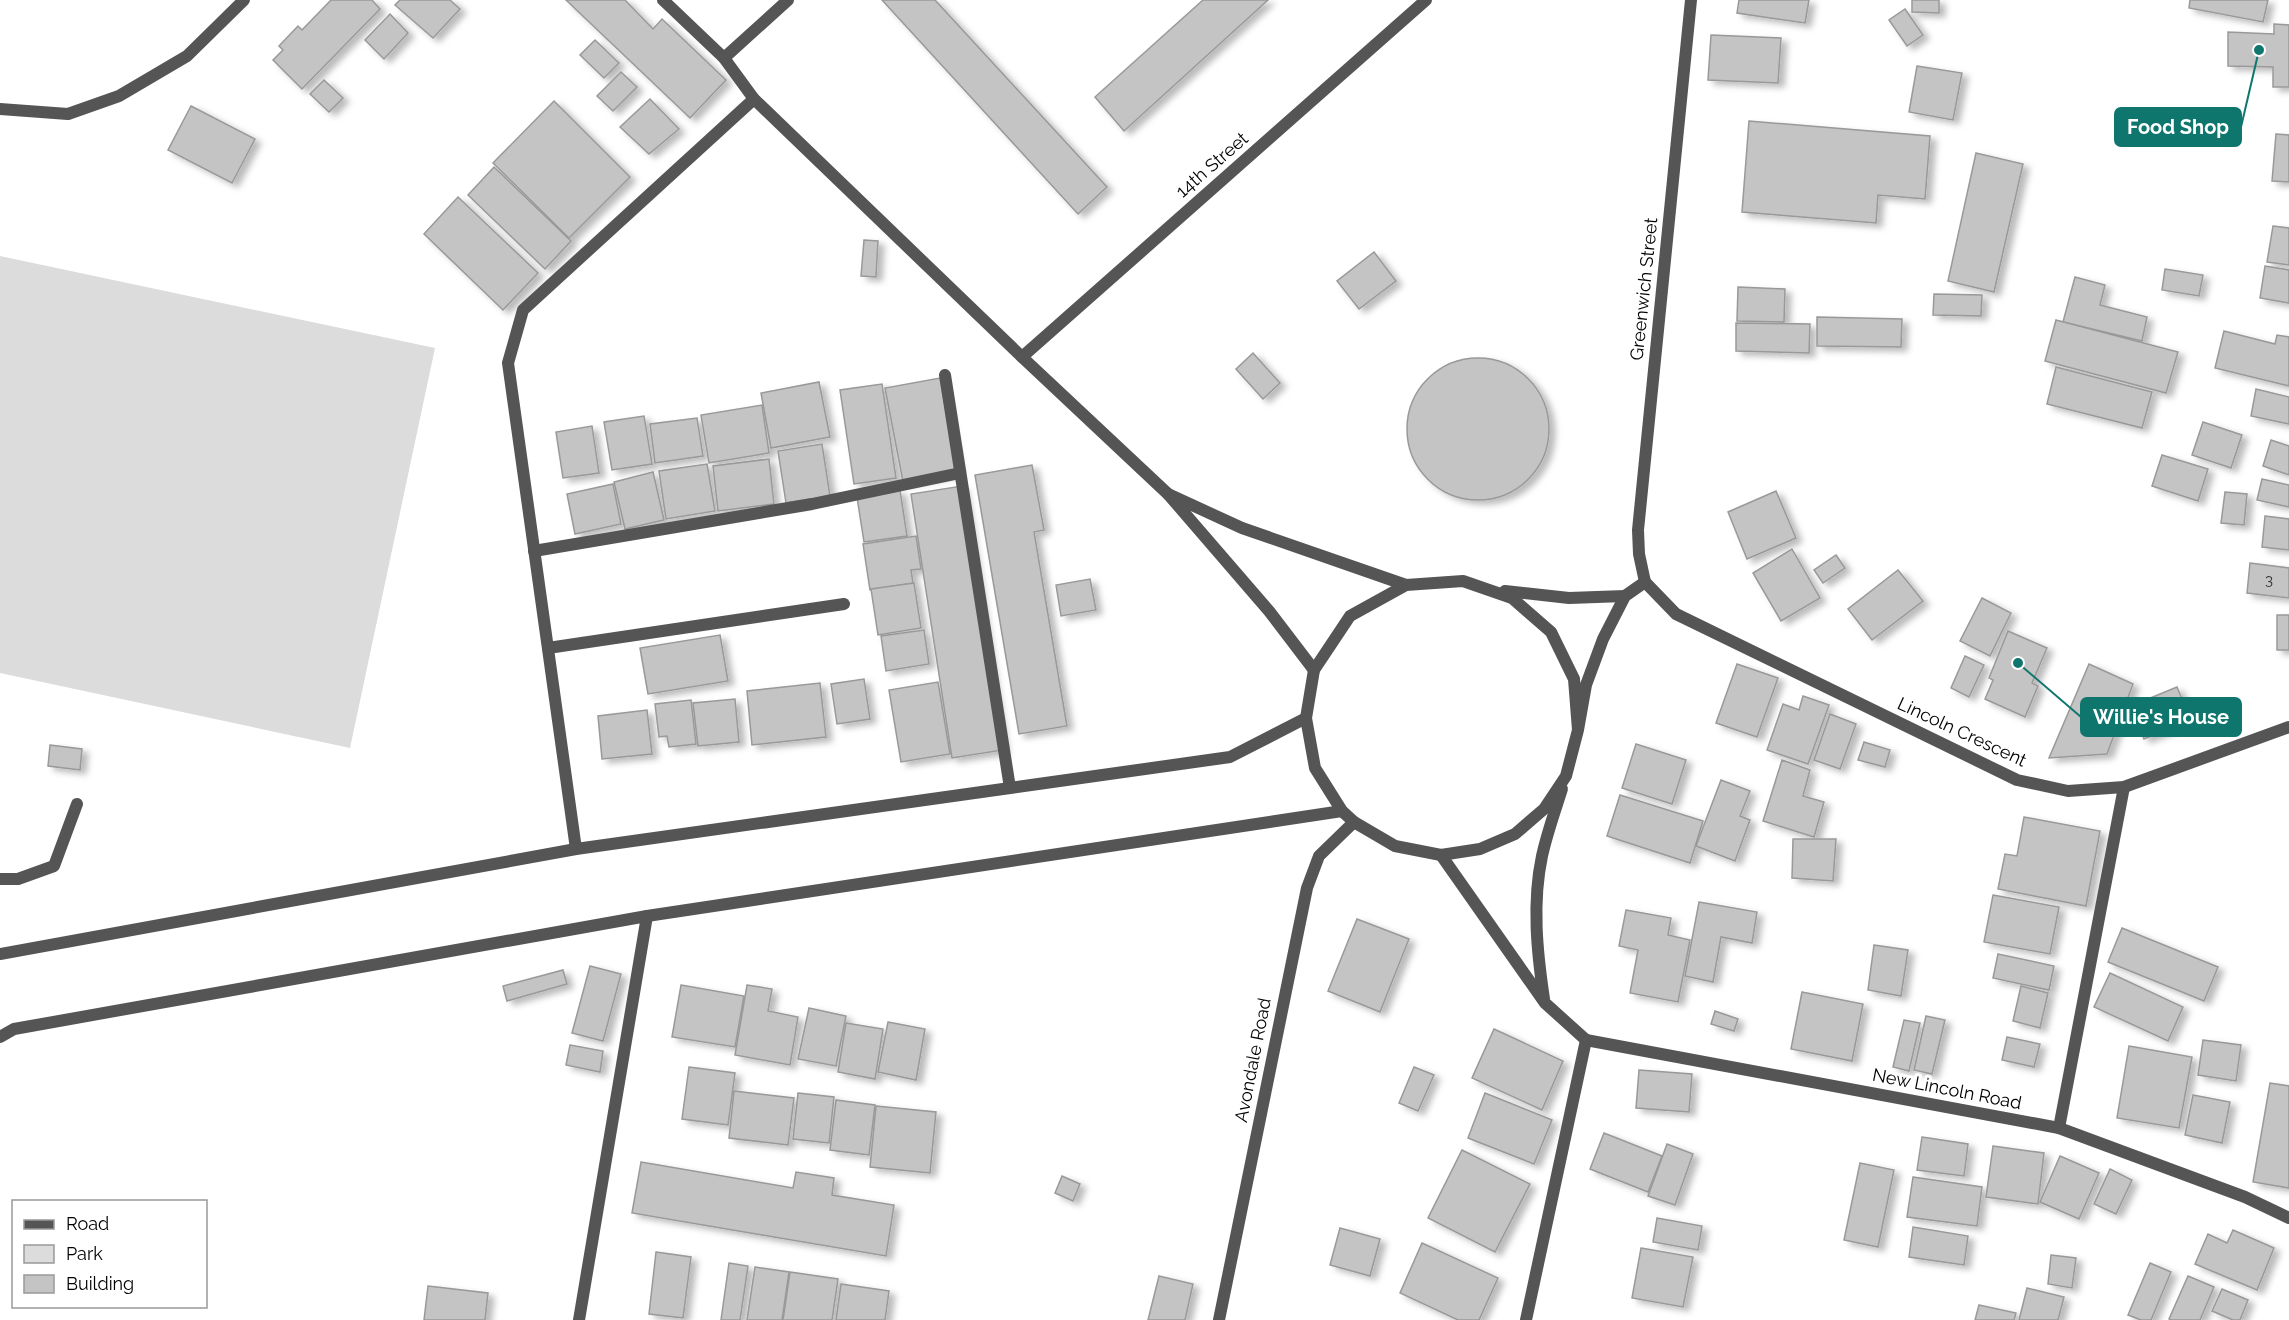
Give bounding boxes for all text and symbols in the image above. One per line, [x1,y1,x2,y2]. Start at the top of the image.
callout: Food Shop [2115,108,2241,146]
text: Food Shop [2127,115,2229,139]
street label: 14th Street [1171,128,1252,202]
street label: Greenwich Street [1626,216,1661,362]
house number: 3 [2265,571,2273,589]
street label: Lincoln Crescent [1894,692,2030,771]
callout: Willie's House [2081,698,2241,736]
text: Willie's House [2093,705,2229,729]
street label: Avondale Road [1230,996,1275,1124]
street label: New Lincoln Road [1871,1064,2023,1113]
legend [12,1200,207,1308]
text: Road [66,1213,109,1234]
text: Park [66,1243,103,1264]
text: Building [66,1273,134,1294]

